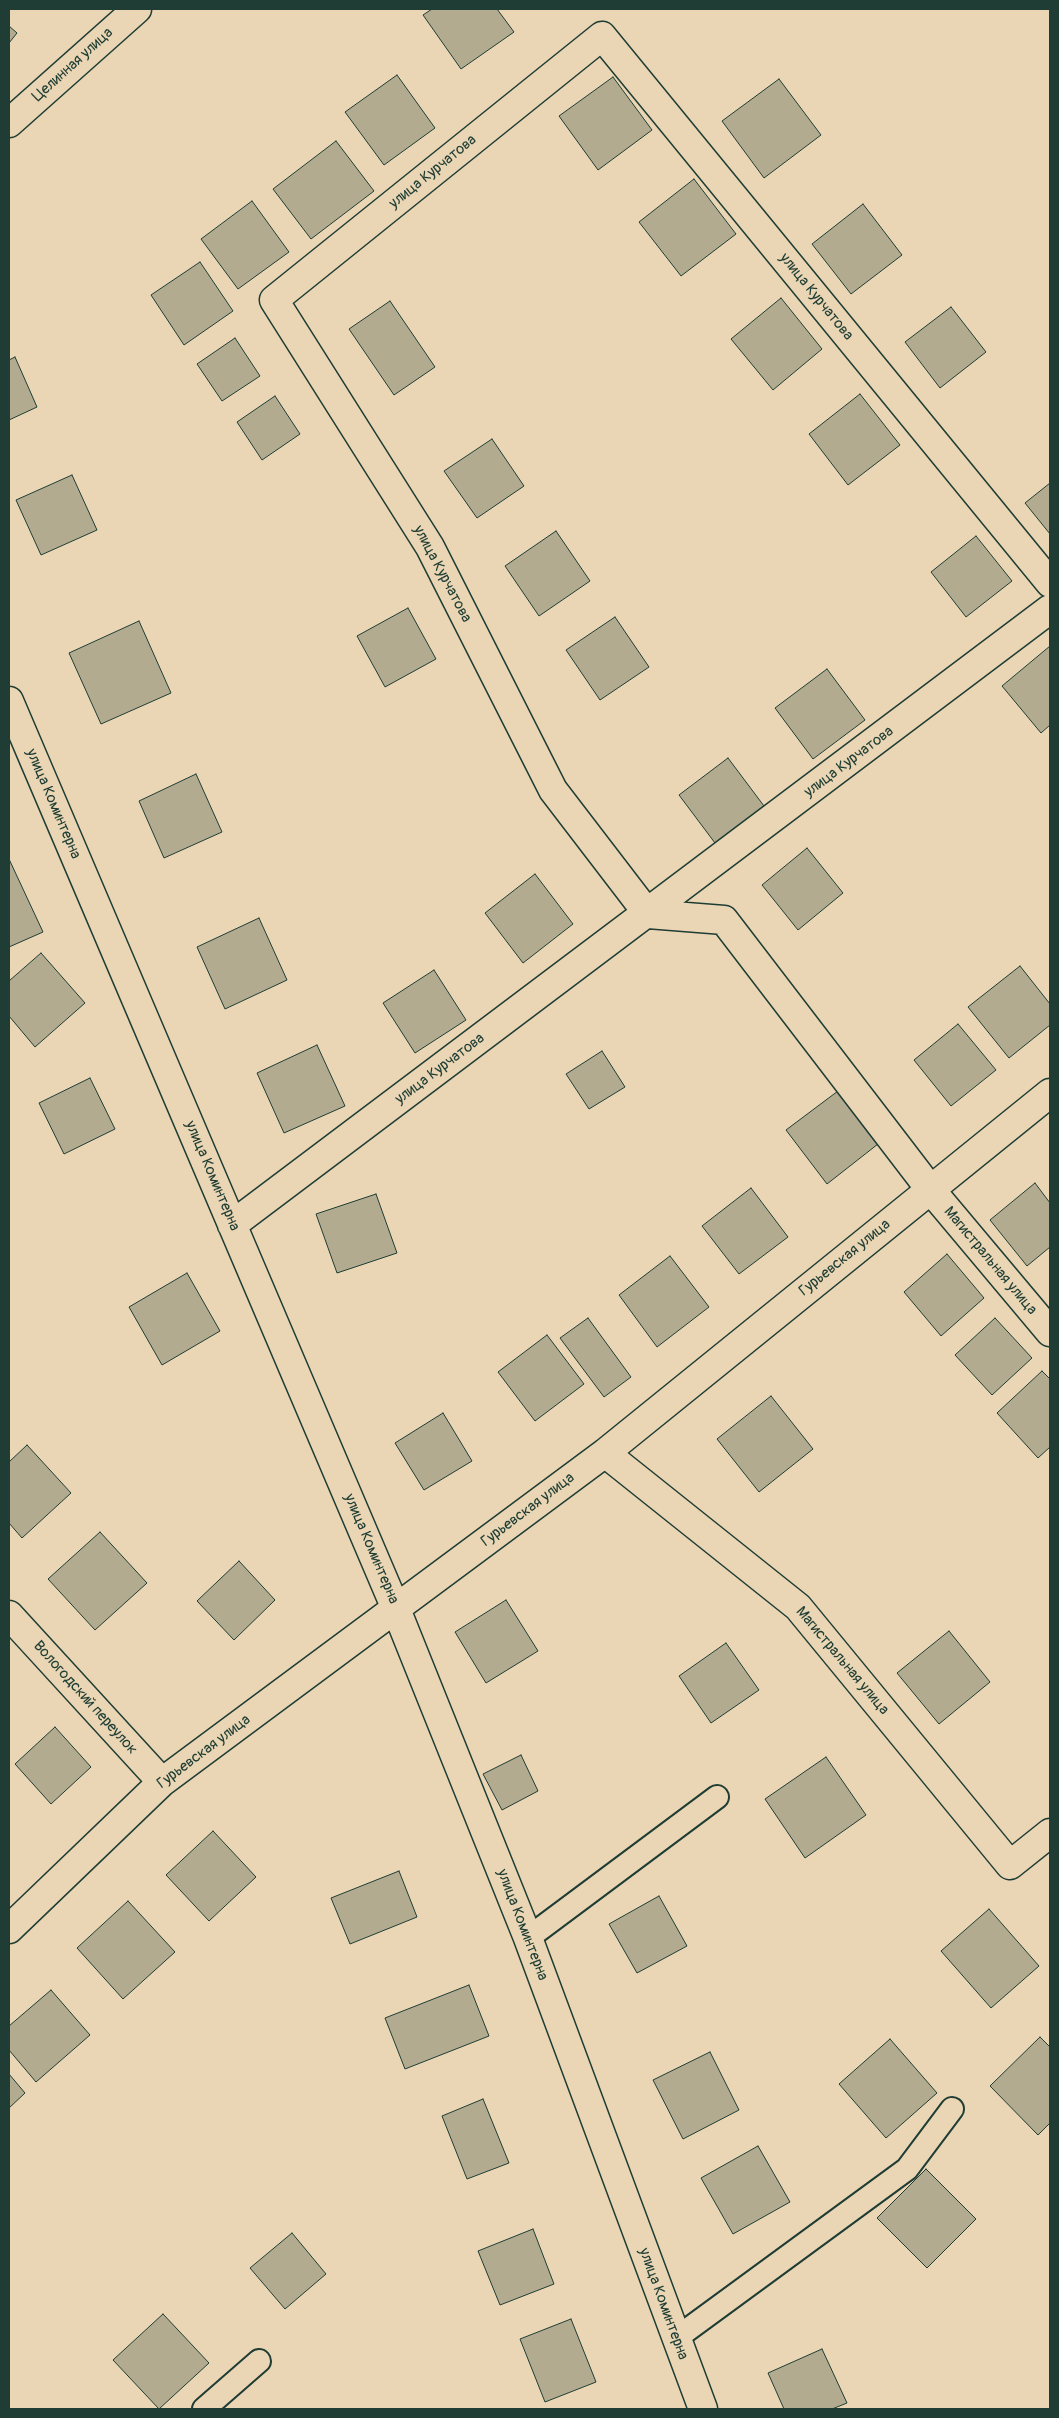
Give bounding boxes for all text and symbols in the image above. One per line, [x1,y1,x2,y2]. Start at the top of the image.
street label: Целинная улица [29,24,117,106]
street label: улица Курчатова [386,131,480,213]
street label: улица Курчатова [775,250,857,344]
street label: улица Курчатова [409,522,475,626]
street label: улица Курчатова [801,723,897,801]
street label: улица Коминтерна [22,746,84,862]
street label: улица Курчатова [392,1030,488,1108]
street label: улица Коминтерна [181,1118,243,1234]
street label: Магистральная улица [940,1203,1040,1319]
street label: Гурьевская улица [796,1216,894,1300]
street label: Гурьевская улица [478,1469,578,1551]
street label: улица Коминтерна [340,1491,402,1607]
street label: Магистральная улица [792,1603,892,1719]
street label: Вологодский переулок [29,1637,141,1759]
street label: Гурьевская улица [154,1711,254,1793]
street label: улица Коминтерна [492,1867,552,1983]
street label: улица Коминтерна [634,2246,692,2362]

